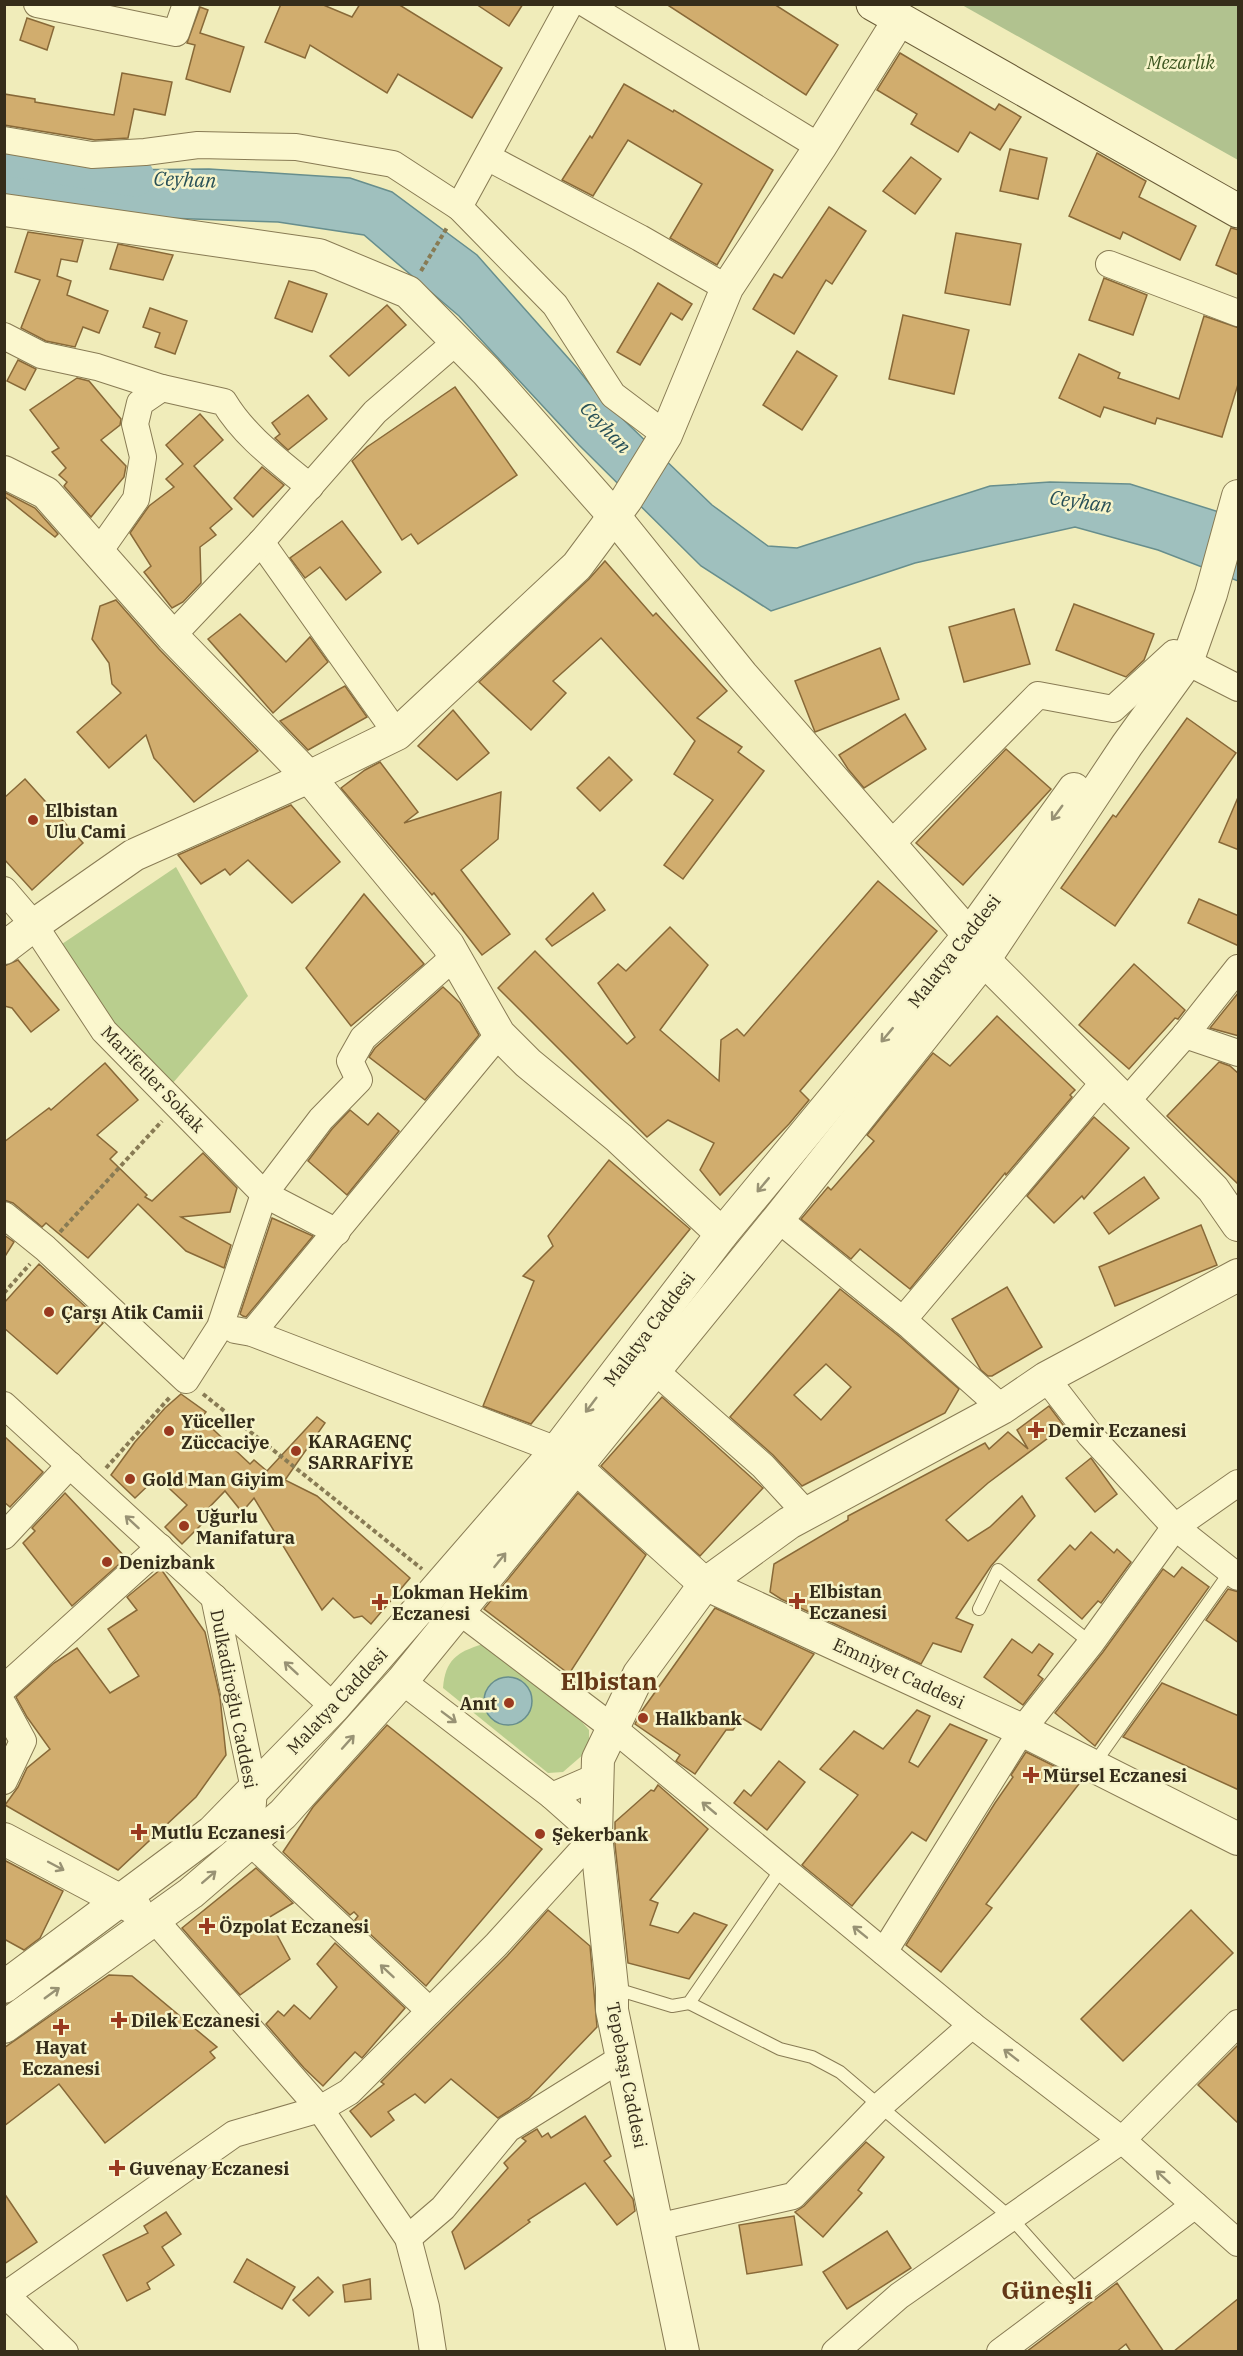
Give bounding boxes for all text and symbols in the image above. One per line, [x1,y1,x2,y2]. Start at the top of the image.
park label: Mezarlık [1146,51,1215,74]
water label: Ceyhan [153,164,218,194]
water label: Ceyhan [574,395,638,459]
water label: Ceyhan [1048,483,1115,519]
place label: Elbistan Ulu Cami [45,799,126,843]
one-way arrow [1050,805,1063,821]
marker: Elbistan Ulu Cami [26,813,40,827]
street label: Malatya Caddesi [903,889,1006,1012]
street label: Marifetler Sokak [96,1021,210,1138]
one-way arrow [880,1027,894,1042]
one-way arrow [756,1177,769,1193]
street label: Malatya Caddesi [598,1267,700,1391]
place label: Çarşı Atik Camii [61,1301,204,1324]
marker: Çarşı Atik Camii [42,1305,56,1319]
one-way arrow [585,1397,598,1413]
place label: Yüceller Züccaciye [181,1410,269,1454]
place label: Demir Eczanesi [1048,1419,1186,1442]
marker: Demir Eczanesi [1029,1423,1043,1437]
marker: Yüceller Züccaciye [162,1424,176,1438]
place label: KARAGENÇ SARRAFİYE [308,1430,413,1474]
marker: KARAGENÇ SARRAFİYE [289,1444,303,1458]
place label: Gold Man Giyim [142,1468,285,1491]
marker: Gold Man Giyim [123,1472,137,1486]
place label: Uğurlu Manifatura [196,1505,295,1549]
one-way arrow [125,1515,140,1529]
marker: Uğurlu Manifatura [177,1519,191,1533]
place label: Denizbank [119,1551,216,1574]
one-way arrow [494,1552,507,1568]
marker: Denizbank [100,1555,114,1569]
place label: Elbistan Eczanesi [809,1580,887,1624]
place label: Lokman Hekim Eczanesi [392,1581,529,1625]
marker: Elbistan Eczanesi [790,1594,804,1608]
marker: Lokman Hekim Eczanesi [373,1595,387,1609]
street label: Dulkadiroğlu Caddesi [205,1607,263,1791]
street label: Emniyet Caddesi [829,1632,969,1714]
street label: Malatya Caddesi [282,1643,393,1759]
one-way arrow [284,1661,299,1675]
district label: Elbistan [560,1665,658,1697]
place label: Anıt [460,1692,497,1715]
marker: Anıt [502,1696,516,1710]
place label: Halkbank [655,1707,743,1730]
one-way arrow [441,1710,457,1723]
marker: Halkbank [636,1711,650,1725]
one-way arrow [341,1734,355,1749]
place label: Mürsel Eczanesi [1043,1764,1187,1787]
marker: Mürsel Eczanesi [1024,1768,1038,1782]
one-way arrow [702,1801,717,1815]
place label: Mutlu Eczanesi [151,1821,285,1844]
place label: Şekerbank [552,1823,649,1846]
marker: Mutlu Eczanesi [132,1825,146,1839]
marker: Şekerbank [533,1827,547,1841]
one-way arrow [47,1860,64,1872]
one-way arrow [201,1871,217,1884]
place label: Özpolat Eczanesi [219,1915,369,1938]
marker: Özpolat Eczanesi [200,1919,214,1933]
one-way arrow [853,1925,868,1939]
one-way arrow [380,1964,395,1978]
one-way arrow [43,1987,59,1999]
street label: Tepebaşı Caddesi [602,2000,652,2150]
place label: Dilek Eczanesi [131,2009,260,2032]
marker: Dilek Eczanesi [112,2013,126,2027]
marker: Hayat Eczanesi [54,2020,68,2034]
place label: Hayat Eczanesi [22,2036,100,2080]
one-way arrow [1004,2048,1020,2061]
place label: Guvenay Eczanesi [129,2157,289,2180]
marker: Guvenay Eczanesi [110,2161,124,2175]
one-way arrow [1156,2170,1171,2184]
district label: Güneşli [1001,2274,1093,2306]

